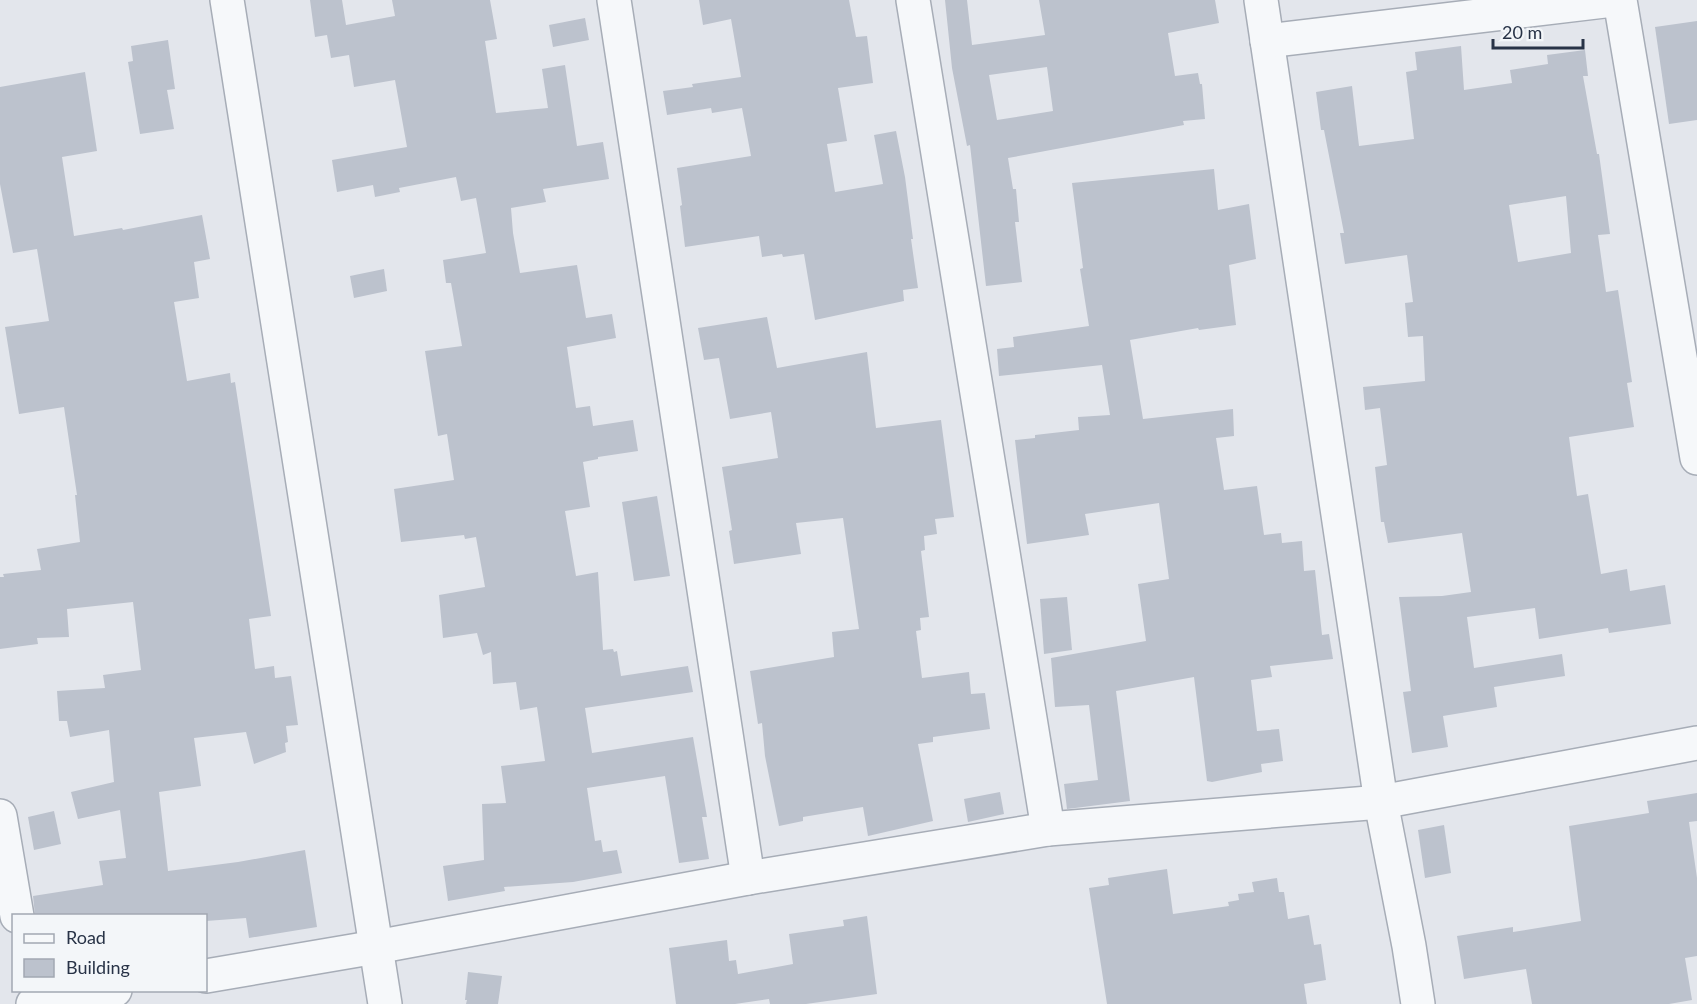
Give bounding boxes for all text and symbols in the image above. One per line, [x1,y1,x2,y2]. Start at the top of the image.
scale bar [1493,12,1583,50]
text: 20 m [1502,21,1542,43]
legend [12,914,207,992]
text: Road [66,926,106,948]
text: Building [66,956,130,978]

